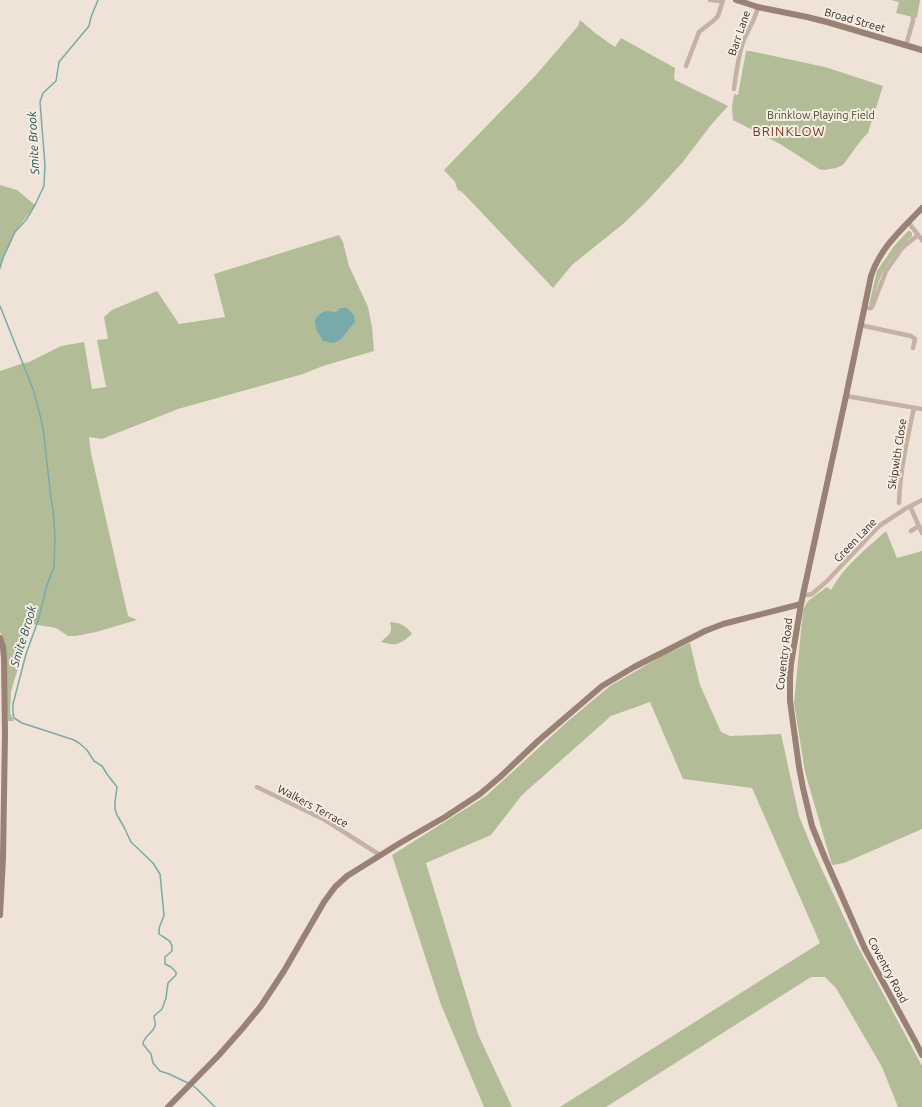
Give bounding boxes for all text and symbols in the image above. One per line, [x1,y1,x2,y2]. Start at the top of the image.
street label: Broad Street [823,6,888,35]
street label: Barr Lane [726,9,752,57]
park label: Brinklow Playing Field [767,109,875,121]
water label: Smite Brook [25,110,41,176]
district label: BRINKLOW [752,124,826,138]
street label: Skipwith Close [885,418,909,490]
street label: Green Lane [831,516,879,564]
water label: Smite Brook [7,603,39,669]
street label: Coventry Road [774,617,794,691]
street label: Walkers Terrace [276,782,350,830]
street label: Coventry Road [866,935,910,1005]

